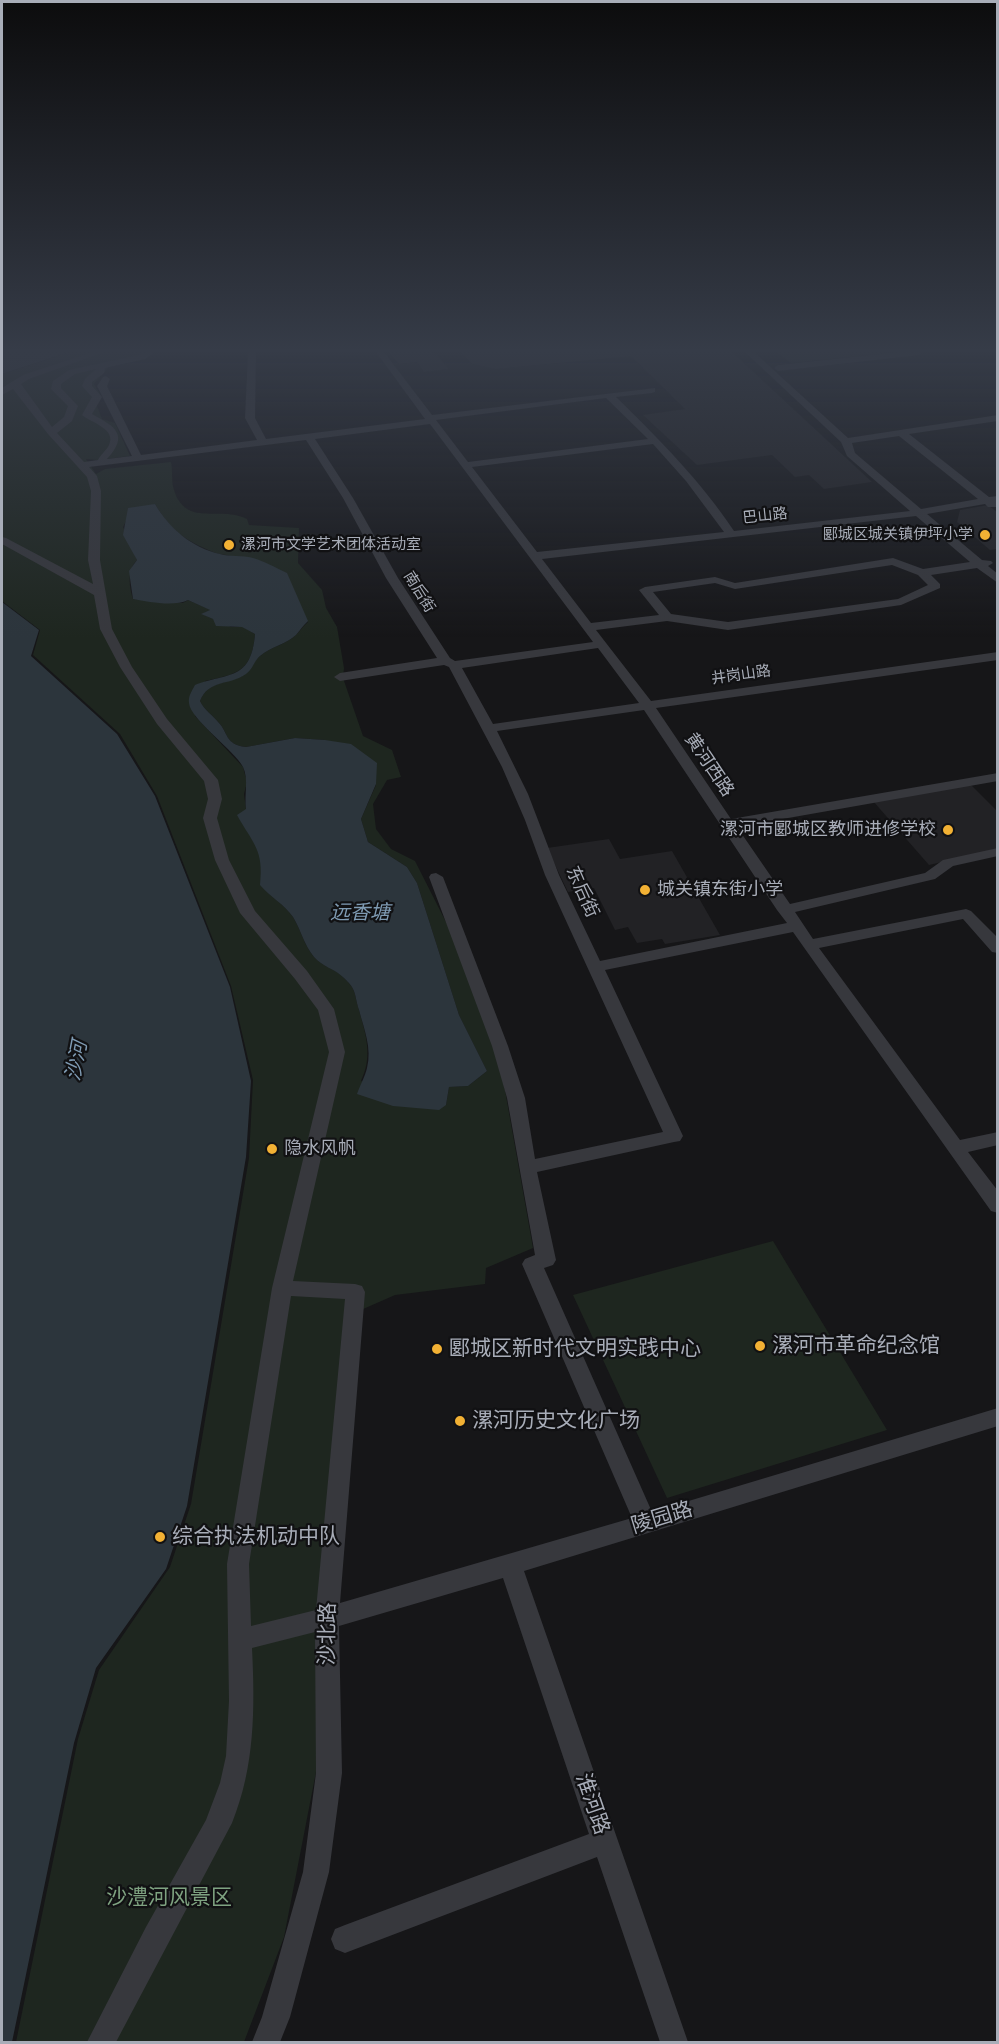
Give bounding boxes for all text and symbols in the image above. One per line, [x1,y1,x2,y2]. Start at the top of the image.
street label: 巴山路 [742,505,788,527]
place label: 郾城区城关镇伊坪小学 [823,526,973,544]
marker: 郾城区城关镇伊坪小学 [978,528,992,542]
place label: 漯河市文学艺术团体活动室 [241,536,421,554]
marker: 漯河市文学艺术团体活动室 [222,538,236,552]
street label: 南后街 [399,568,439,616]
street label: 井岗山路 [710,662,772,688]
street label: 黄河西路 [680,729,738,801]
place label: 漯河市郾城区教师进修学校 [720,819,936,841]
marker: 漯河市郾城区教师进修学校 [941,823,955,837]
street label: 东后街 [561,863,603,921]
place label: 城关镇东街小学 [657,879,783,901]
marker: 城关镇东街小学 [638,883,652,897]
water label: 远香塘 [330,901,390,925]
water label: 沙河 [61,1039,93,1083]
place label: 隐水风帆 [284,1138,356,1160]
marker: 隐水风帆 [265,1142,279,1156]
place label: 漯河市革命纪念馆 [772,1333,940,1359]
place label: 郾城区新时代文明实践中心 [449,1336,701,1362]
marker: 漯河市革命纪念馆 [753,1339,767,1353]
marker: 郾城区新时代文明实践中心 [430,1342,444,1356]
place label: 漯河历史文化广场 [472,1408,640,1434]
marker: 漯河历史文化广场 [453,1414,467,1428]
street label: 陵园路 [628,1497,696,1539]
place label: 综合执法机动中队 [172,1524,340,1550]
marker: 综合执法机动中队 [153,1530,167,1544]
street label: 沙北路 [315,1602,341,1666]
street label: 淮河路 [570,1770,614,1838]
park label: 沙澧河风景区 [106,1885,232,1911]

